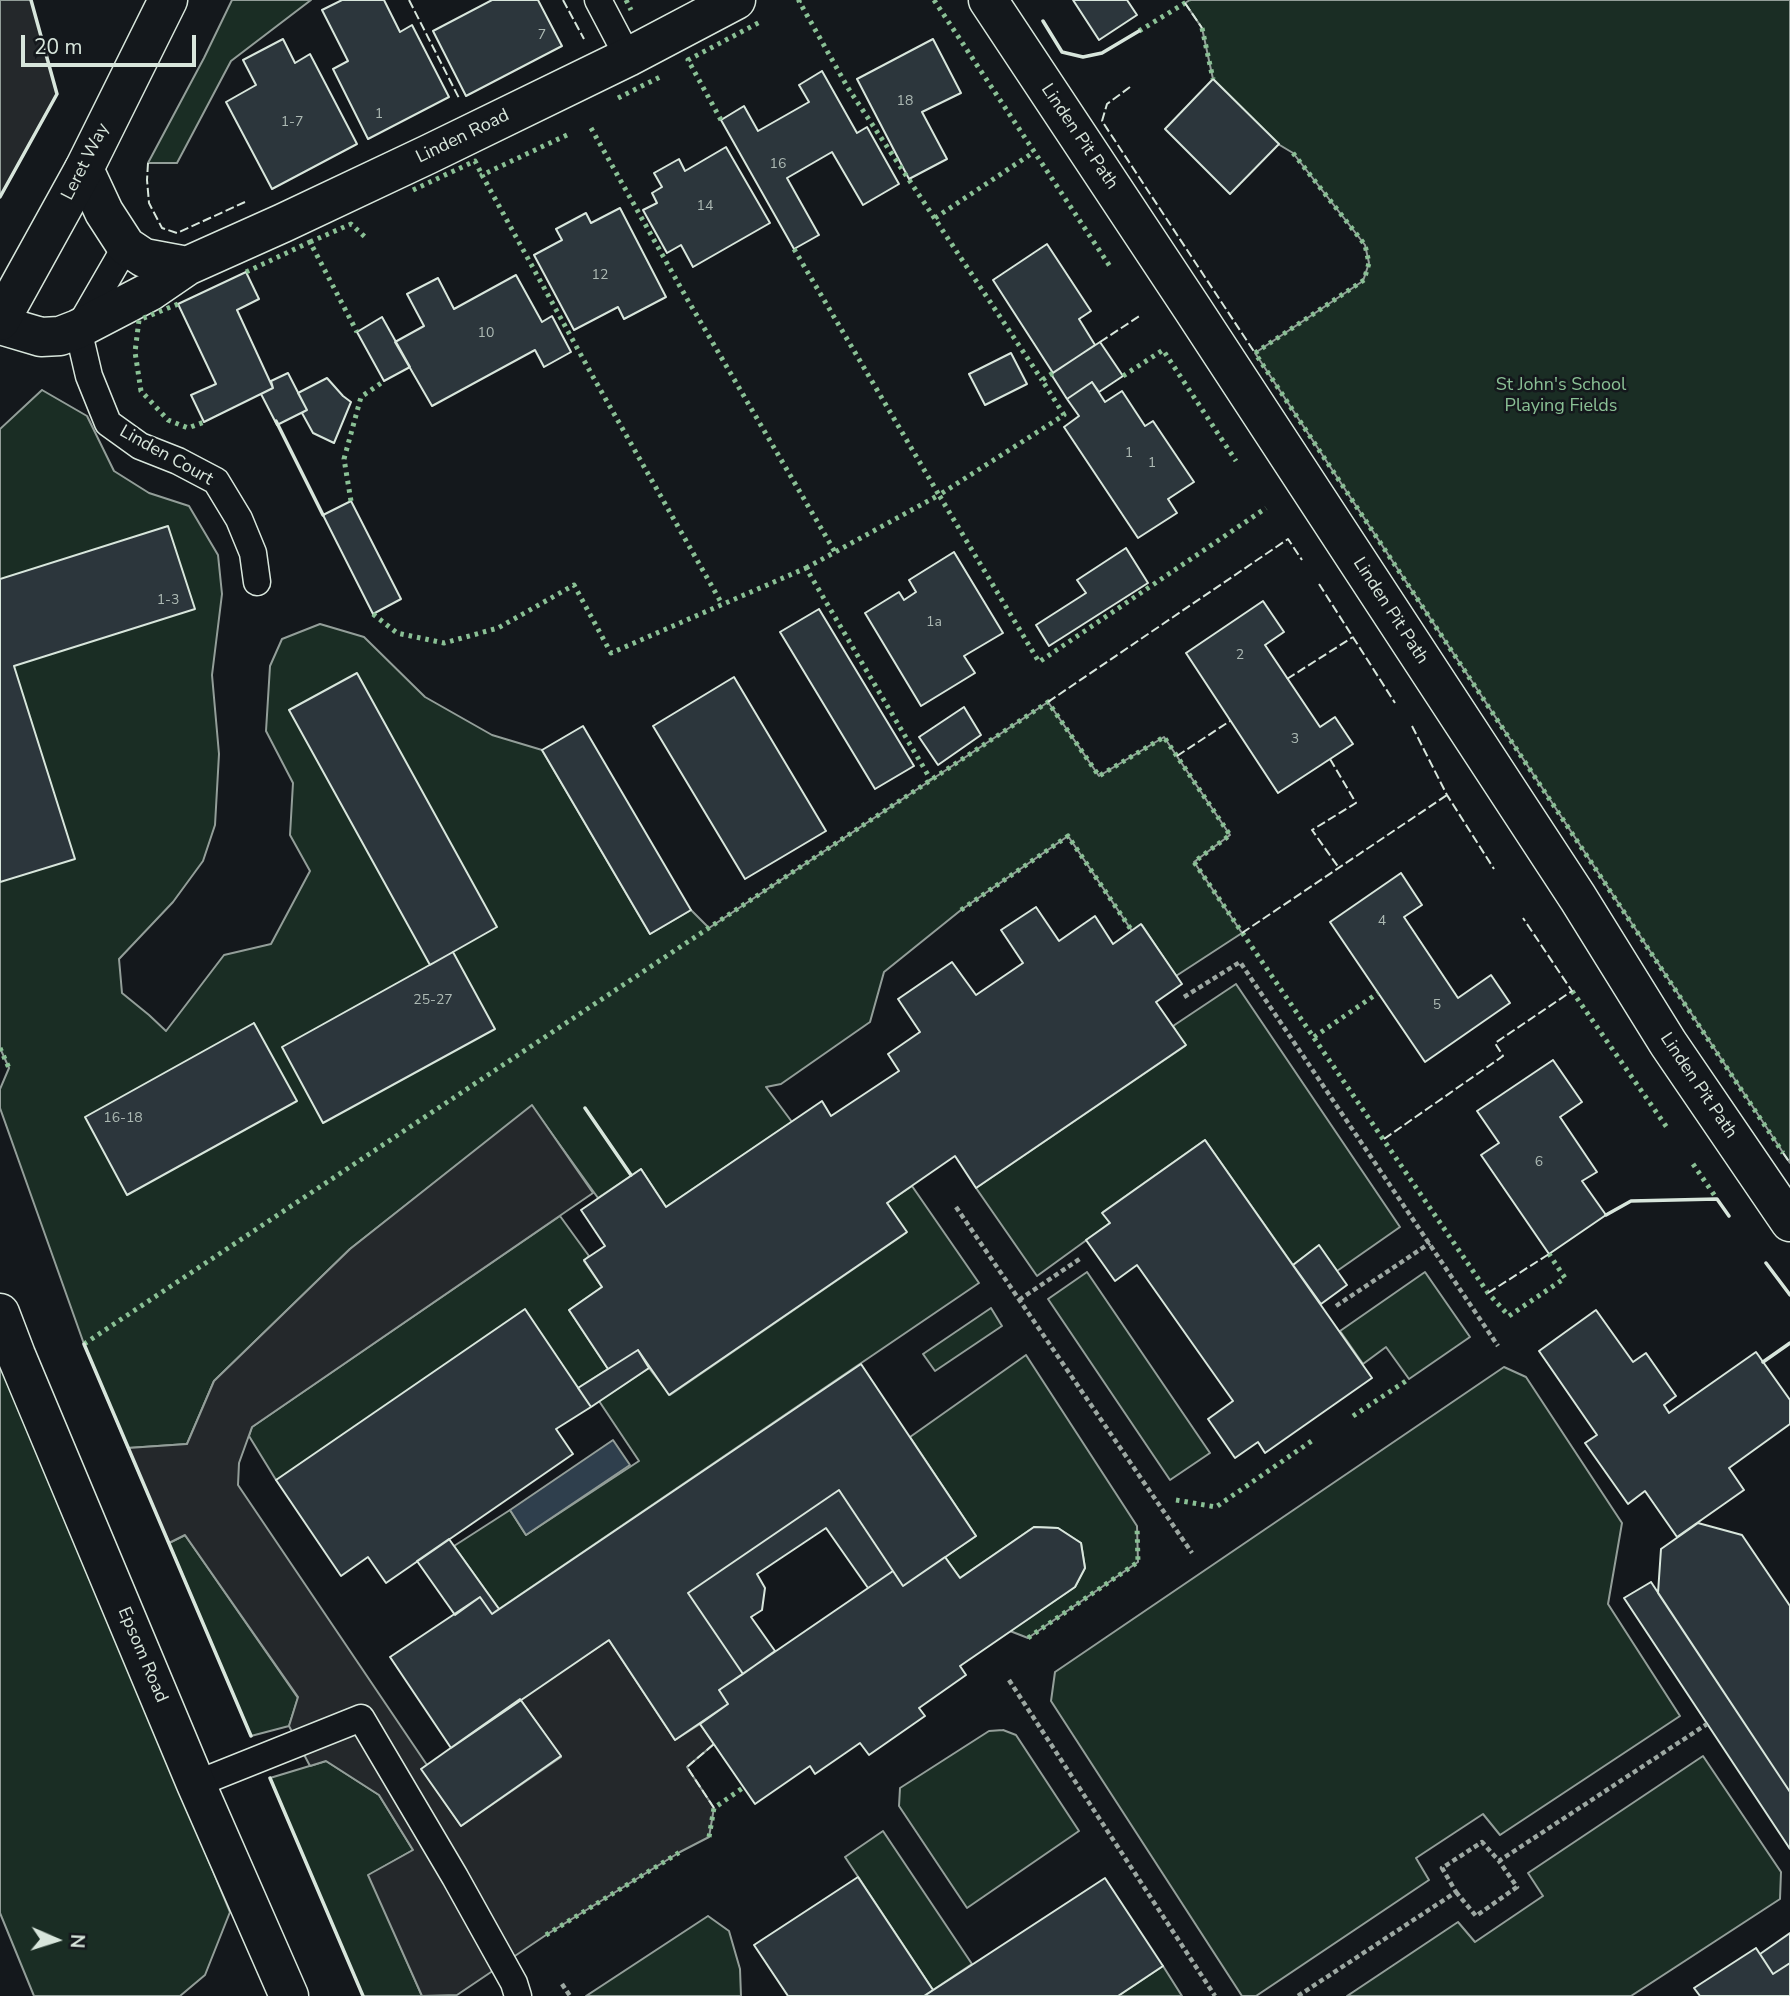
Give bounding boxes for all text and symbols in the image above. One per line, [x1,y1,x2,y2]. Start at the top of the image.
scale bar [24,21,200,65]
house number: 7 [538,28,546,44]
text: 20 m [34,33,83,61]
street label: Linden Pit Path [1036,80,1122,194]
house number: 18 [897,94,913,110]
street label: Linden Road [413,105,513,169]
house number: 1 [375,107,383,123]
house number: 1-7 [281,115,303,131]
street label: Leret Way [57,120,115,204]
house number: 16 [770,157,786,173]
house number: 14 [697,199,713,215]
house number: 12 [592,268,608,284]
house number: 10 [478,326,494,342]
park label: St John's School Playing Fields [1496,375,1626,418]
street label: Linden Court [115,421,217,491]
house number: 1 [1125,446,1133,462]
house number: 1 [1148,456,1156,472]
street label: Linden Pit Path [1348,554,1432,668]
house number: 1-3 [157,593,179,609]
house number: 1a [926,615,942,631]
house number: 2 [1236,648,1244,664]
house number: 3 [1291,732,1299,748]
house number: 4 [1378,914,1386,930]
house number: 25-27 [413,993,453,1009]
house number: 5 [1433,998,1441,1014]
street label: Linden Pit Path [1655,1029,1741,1143]
house number: 16-18 [103,1111,143,1127]
house number: 6 [1535,1155,1543,1171]
street label: Epsom Road [112,1604,172,1706]
north arrow [21,1905,91,1975]
text: N [64,1933,90,1949]

